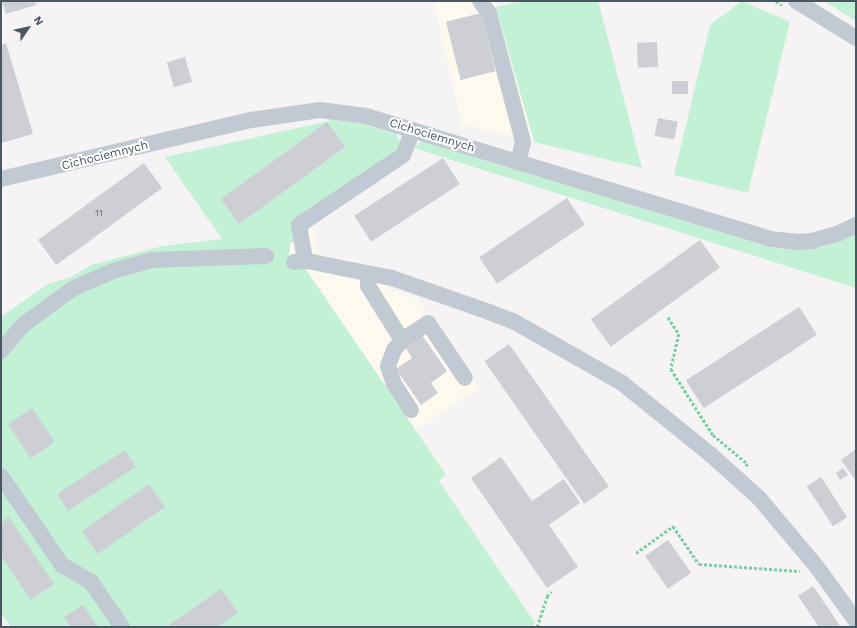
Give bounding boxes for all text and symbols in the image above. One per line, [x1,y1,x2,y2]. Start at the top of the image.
north arrow [8,8,48,48]
text: N [31,14,46,28]
street label: Cichociemnych [388,116,476,156]
street label: Cichociemnych [60,138,150,174]
house number: 11 [95,207,103,219]

